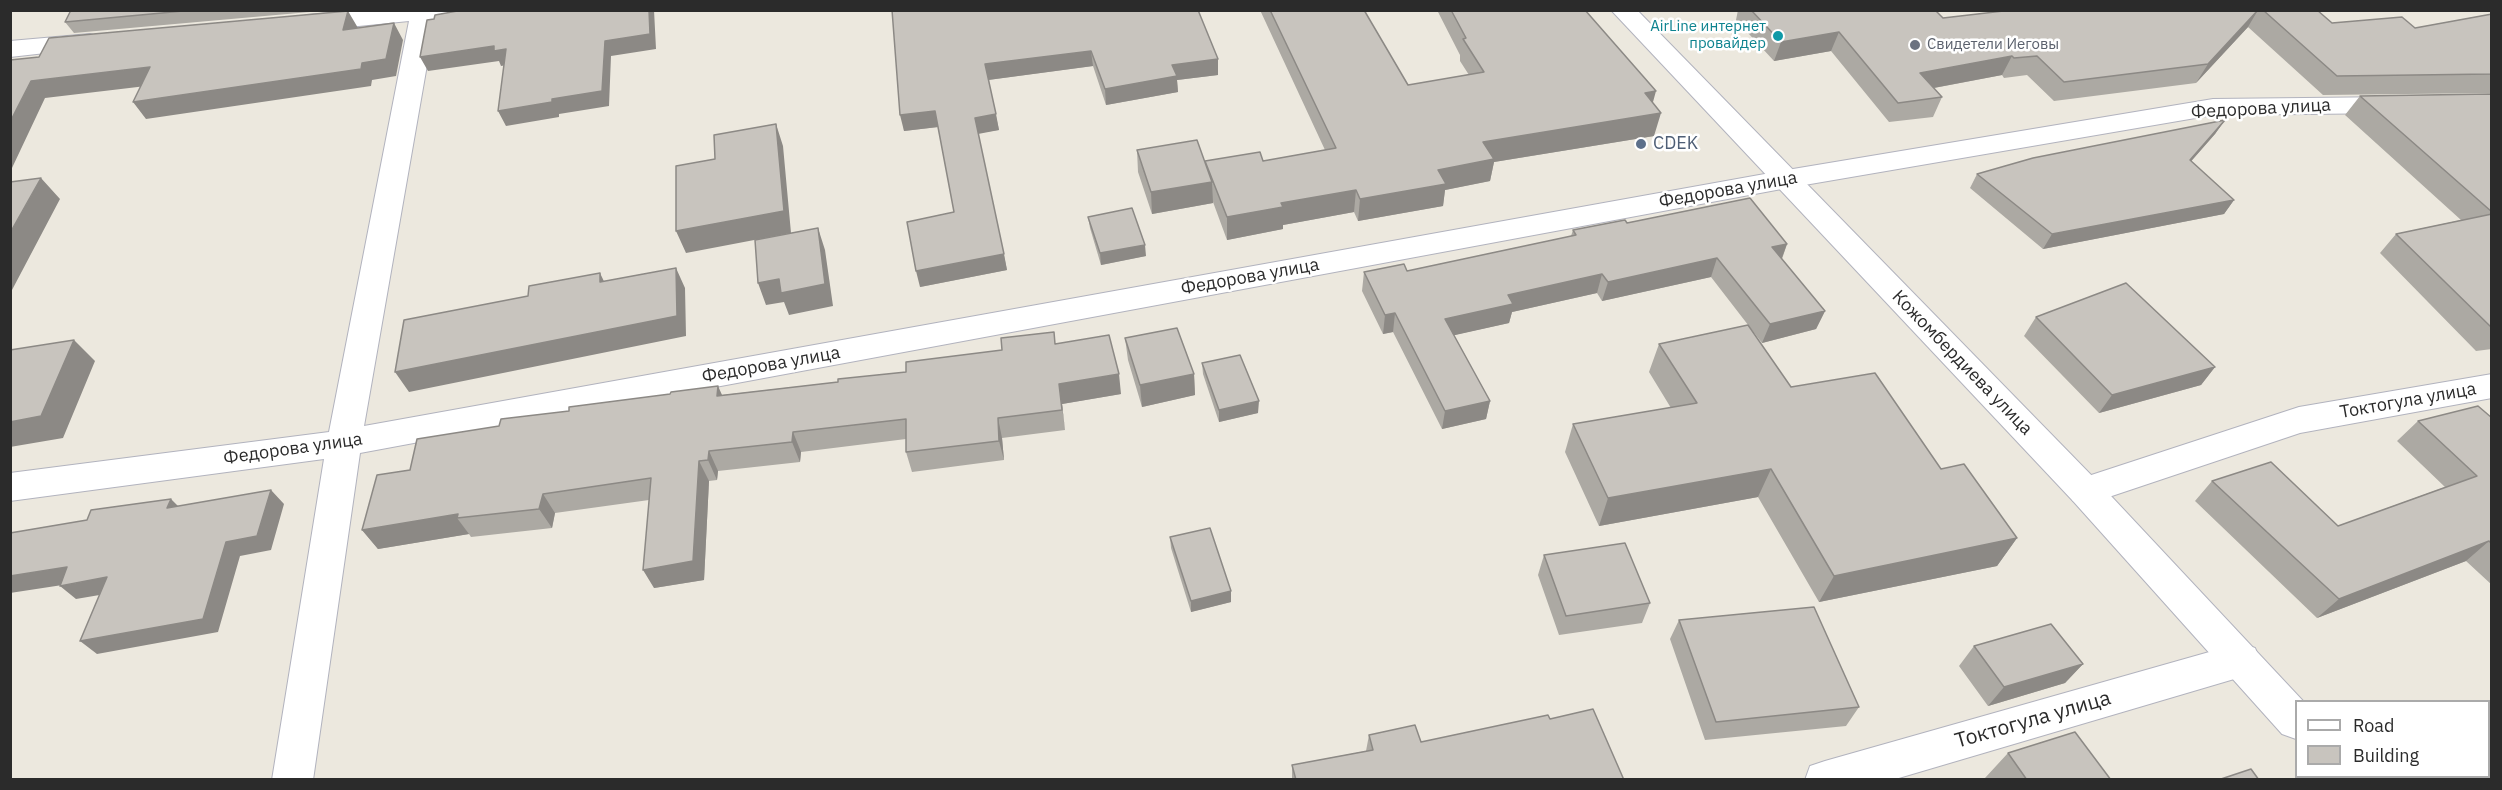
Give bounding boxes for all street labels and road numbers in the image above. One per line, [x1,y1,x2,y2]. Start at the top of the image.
street label: Федорова улица [2190,95,2332,123]
street label: Федорова улица [1657,167,1799,213]
street label: Федорова улица [1179,254,1321,300]
street label: Кожомбердиева улица [1887,286,2037,440]
street label: Федорова улица [700,342,842,388]
street label: Токтогула улица [2338,378,2478,424]
street label: Федорова улица [222,429,364,469]
street label: Токтогула улица [1952,686,2114,754]

